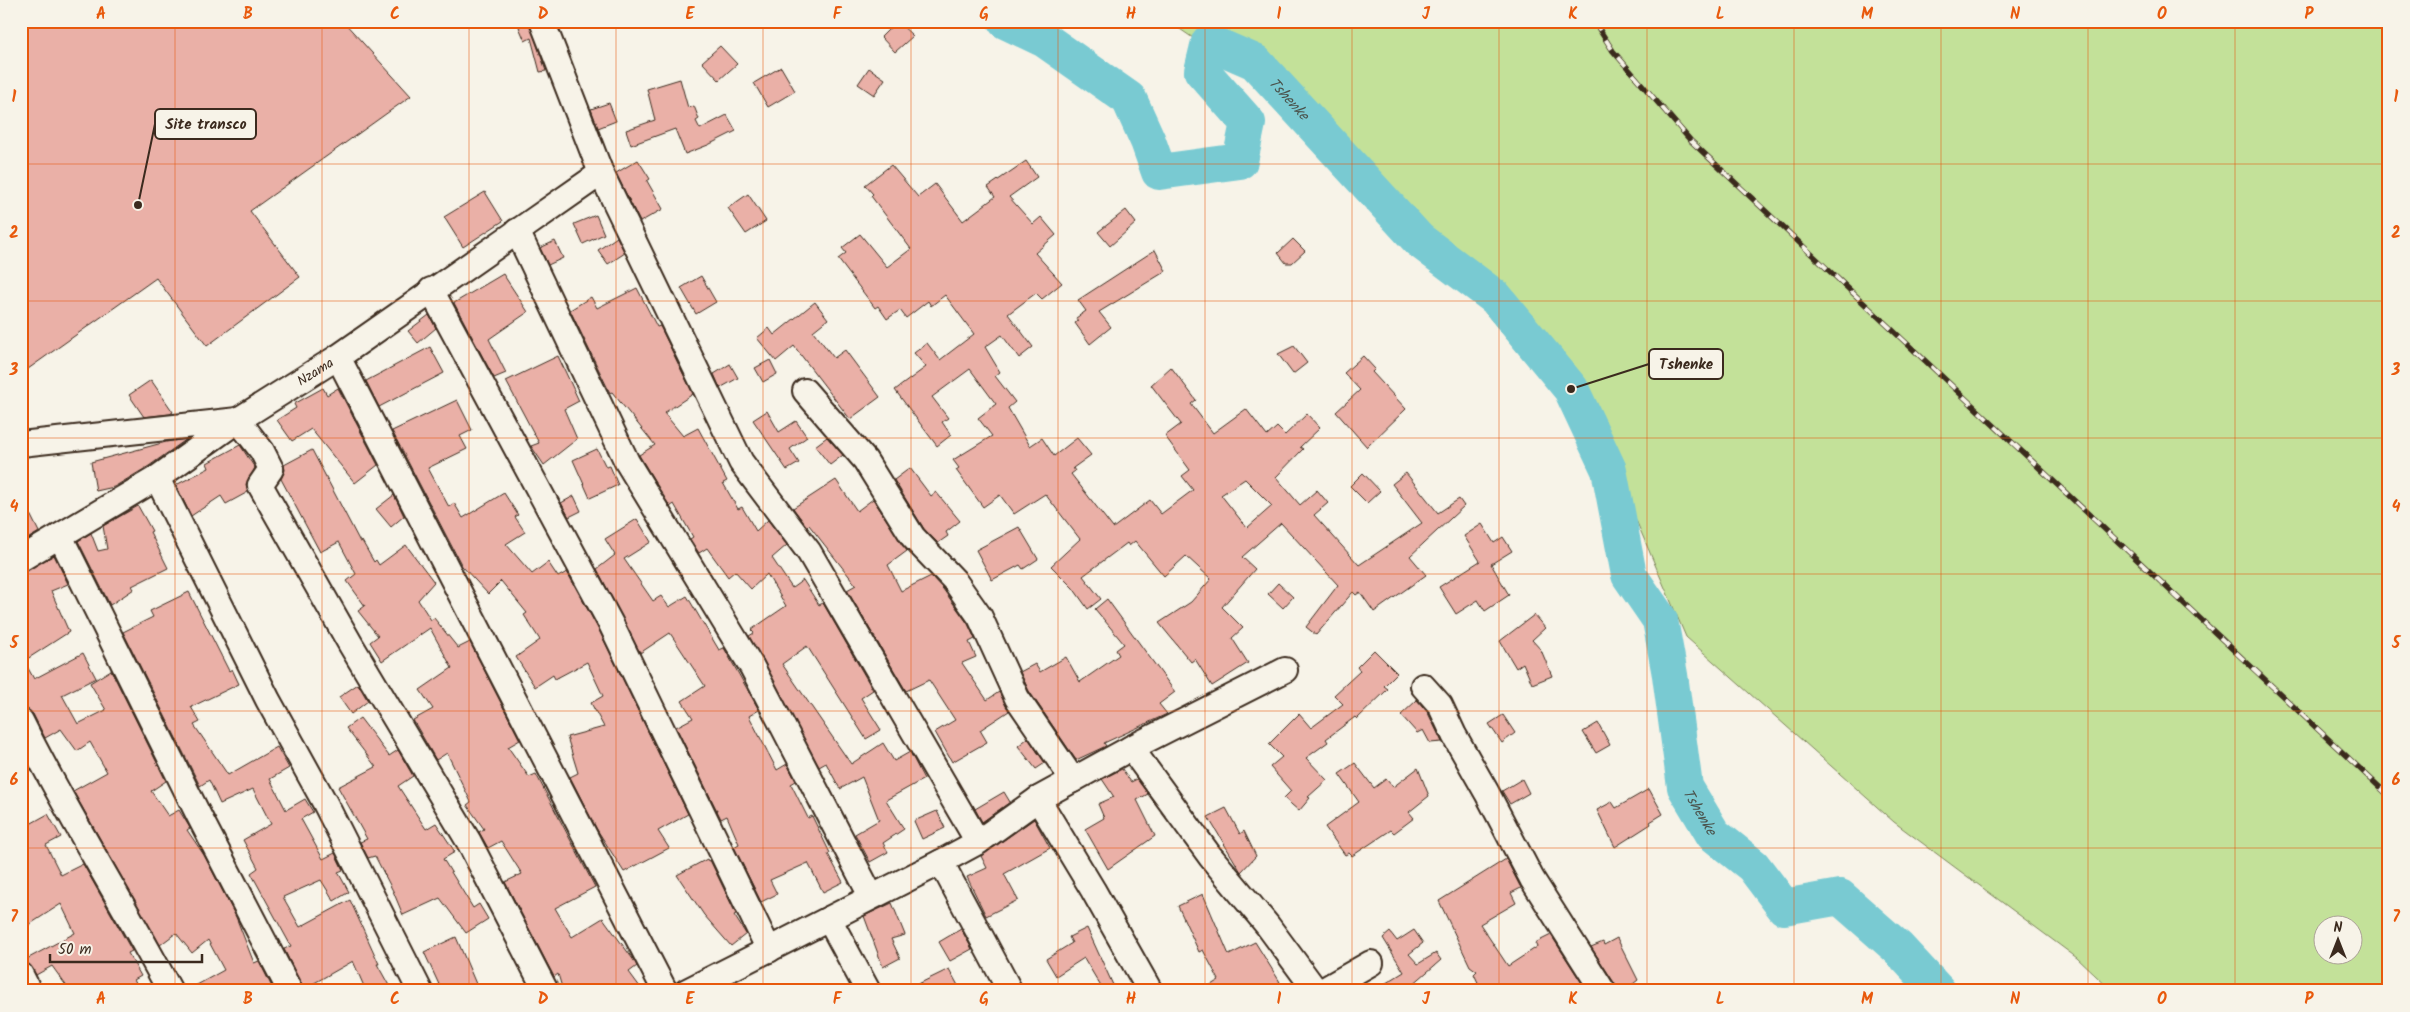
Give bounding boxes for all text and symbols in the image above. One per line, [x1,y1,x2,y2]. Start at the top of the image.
text: A [96,2,106,27]
text: B [243,2,253,27]
text: C [390,2,400,27]
text: D [538,2,549,27]
text: E [686,2,696,27]
text: F [833,2,843,27]
text: G [979,2,989,27]
text: H [1126,2,1136,27]
text: I [1277,2,1282,27]
text: J [1422,2,1431,27]
text: K [1568,2,1578,27]
text: L [1716,2,1724,27]
text: M [1861,2,1874,27]
text: N [2010,2,2020,27]
text: O [2157,2,2167,27]
text: P [2305,2,2315,27]
water label: Tshenke [1262,73,1315,127]
text: 1 [12,85,17,110]
text: 1 [2394,85,2399,110]
callout: Site transco [155,109,256,139]
text: Site transco [165,113,247,137]
text: 2 [9,221,19,246]
text: 2 [2391,221,2401,246]
callout: Tshenke [1649,349,1723,379]
street label: Nzama [293,352,338,392]
text: Tshenke [1659,353,1714,377]
text: 3 [9,358,19,383]
text: 3 [2391,358,2401,383]
text: 4 [10,495,19,520]
text: 4 [2392,495,2401,520]
text: 5 [9,631,20,656]
text: 5 [2391,631,2402,656]
text: 6 [10,768,19,793]
text: 6 [2392,768,2401,793]
water label: Tshenke [1676,784,1723,841]
text: 7 [10,905,18,930]
text: 7 [2392,905,2400,930]
north arrow [2312,914,2362,964]
text: N [2334,917,2343,939]
scale bar [50,932,202,964]
text: 50 m [58,938,92,962]
text: A [96,987,106,1012]
text: B [243,987,253,1012]
text: C [390,987,400,1012]
text: D [538,987,549,1012]
text: E [686,987,696,1012]
text: F [833,987,843,1012]
text: G [979,987,989,1012]
text: H [1126,987,1136,1012]
text: I [1277,987,1282,1012]
text: J [1422,987,1431,1012]
text: K [1568,987,1578,1012]
text: L [1716,987,1724,1012]
text: M [1861,987,1874,1012]
text: N [2010,987,2020,1012]
text: O [2157,987,2167,1012]
text: P [2305,987,2315,1012]

